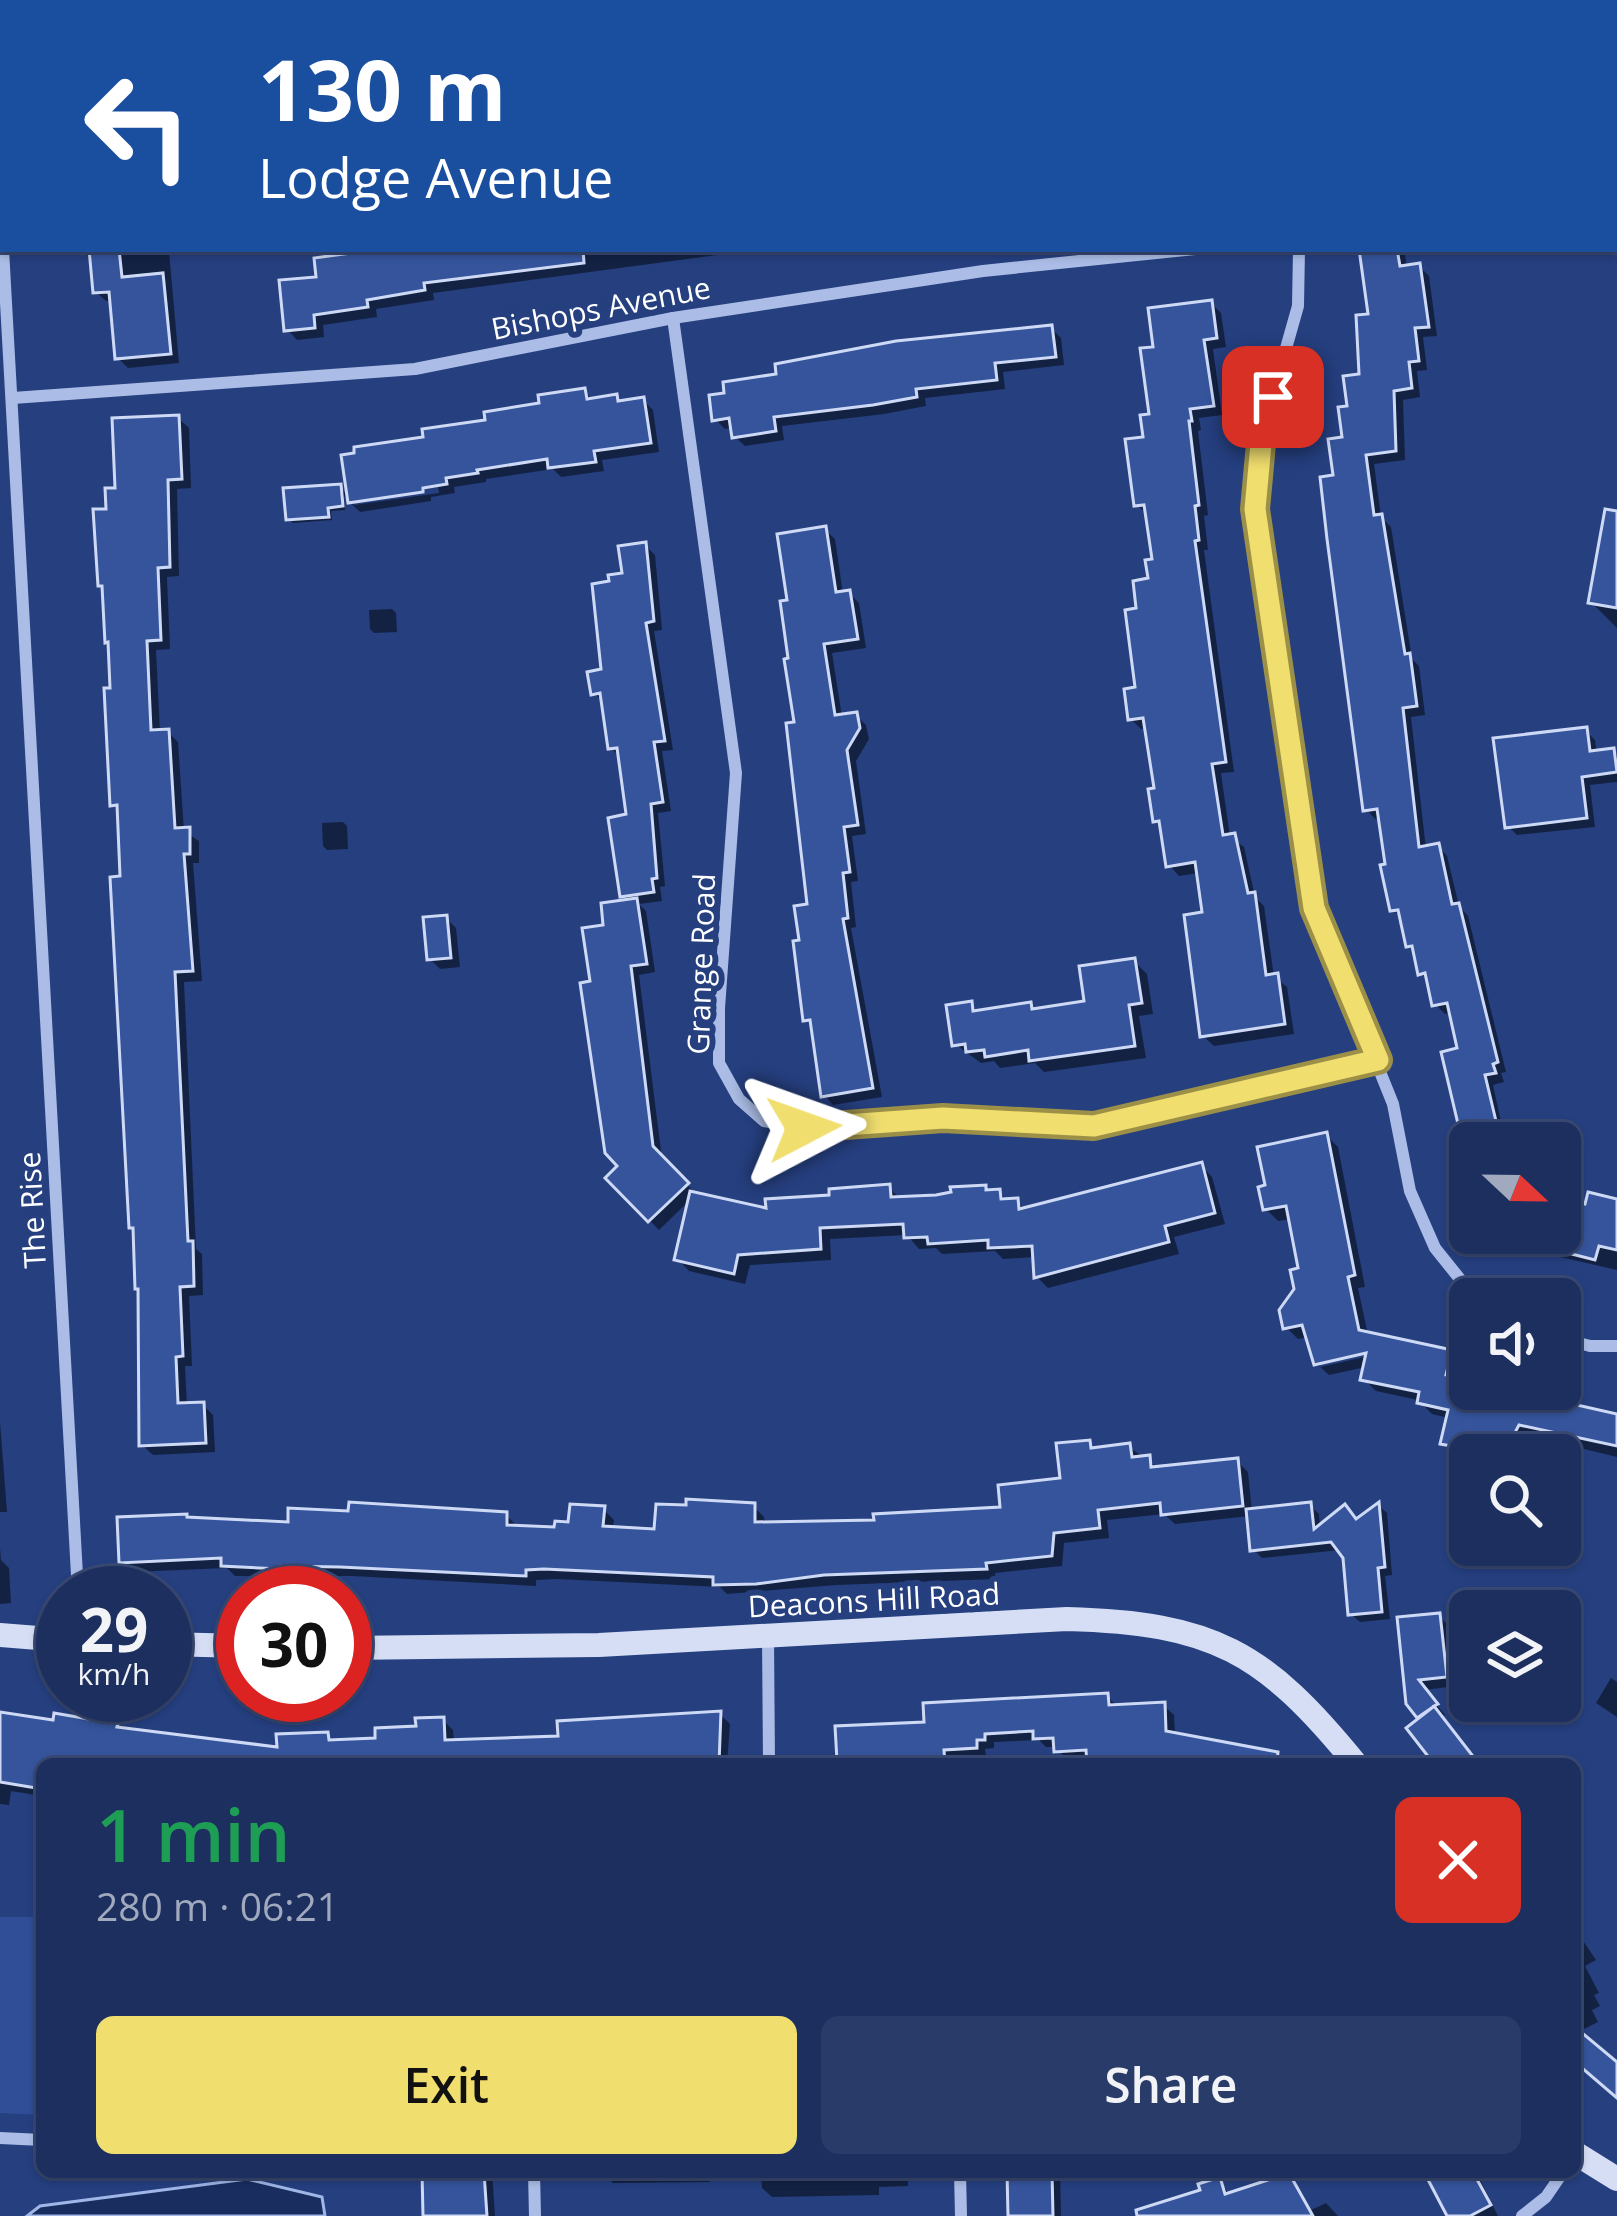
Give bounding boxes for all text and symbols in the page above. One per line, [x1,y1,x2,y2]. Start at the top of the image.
text: 130 m [258,31,506,146]
icon: left [60,48,216,204]
text: Lodge Avenue [258,140,613,214]
street label: Bishops Avenue [488,266,714,349]
pin [1222,346,1324,448]
icon: arrive [1240,364,1306,430]
street label: Grange Road [677,872,724,1055]
position arrow [741,1065,867,1191]
north arrow [1449,1122,1581,1254]
map controls [1449,1122,1581,1722]
street label: The Rise [8,1151,55,1269]
button: sound [1449,1278,1581,1410]
button: search [1449,1434,1581,1566]
speed limit sign: 30 [216,1566,372,1722]
street label: Deacons Hill Road [747,1572,1001,1627]
text: 29 [80,1588,148,1670]
button: layers [1449,1590,1581,1722]
text: km/h [78,1653,150,1694]
text: 1 min [96,1785,290,1883]
button: close [1395,1797,1521,1923]
text: 280 m · 06:21 [96,1879,339,1932]
button: Exit [96,2016,797,2154]
button: Share [821,2016,1521,2154]

